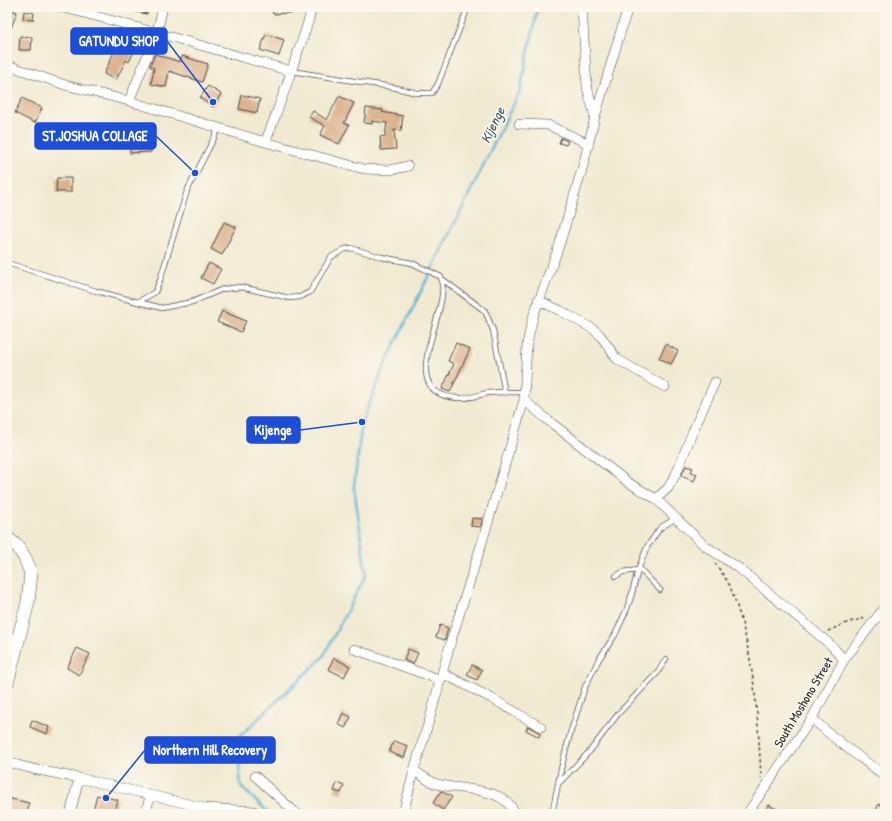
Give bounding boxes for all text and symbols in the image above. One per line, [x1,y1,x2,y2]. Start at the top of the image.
callout: GATUNDU SHOP [71,28,167,54]
text: GATUNDU SHOP [79,31,159,50]
water label: Kijenge [475,103,510,146]
callout: ST.JOSHUA COLLAGE [35,123,156,149]
text: ST.JOSHUA COLLAGE [42,126,148,145]
callout: Kijenge [247,417,300,443]
text: Kijenge [254,420,292,441]
street label: South Moshono Street [769,653,837,751]
callout: Northern Hill Recovery [145,737,275,763]
text: Northern Hill Recovery [153,740,267,761]

